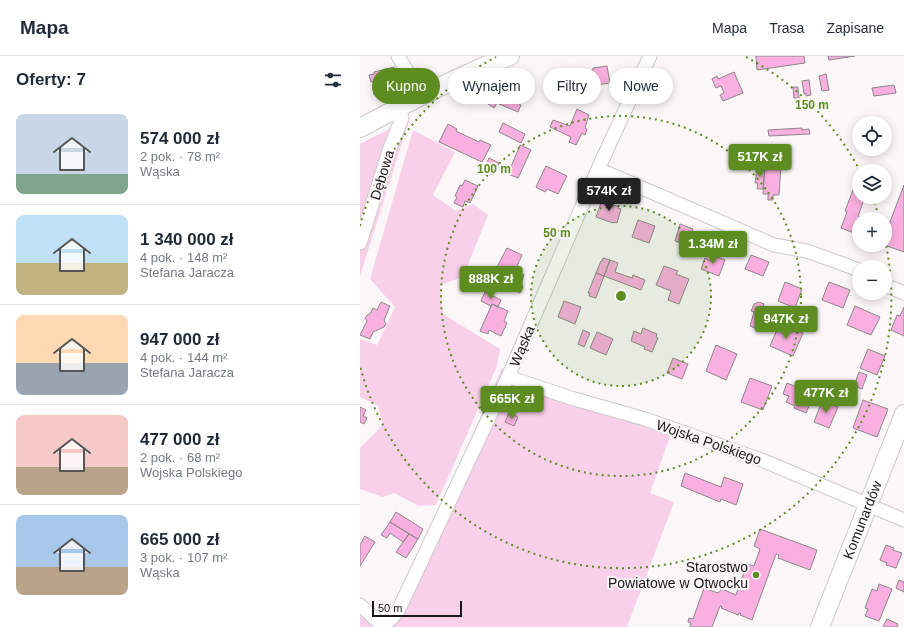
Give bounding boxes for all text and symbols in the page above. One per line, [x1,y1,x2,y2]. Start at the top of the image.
text: Mapa [20,17,69,38]
text: Mapa [712,20,747,36]
text: Trasa [769,20,804,36]
text: Zapisane [826,20,884,36]
chip: Kupno [372,68,440,104]
chip: Wynajem [448,68,535,104]
chip: Filtry [543,68,601,104]
chip: Nowe [609,68,673,104]
icon: filters [322,69,344,91]
text: Oferty: 7 [16,70,86,89]
text: 150 m [795,98,829,112]
map controls [852,116,892,300]
button: locate [852,116,892,156]
text: 574 000 zł [140,129,219,148]
icon: home [48,130,96,178]
pin: 517K zł [723,144,797,178]
street label: Dębowa [367,148,397,202]
text: 2 pok. · 78 m² [140,149,220,164]
text: 517K zł [738,149,782,164]
text: 100 m [477,162,511,176]
text: Wąska [140,164,180,179]
button: layers [852,164,892,204]
pin: 574K zł [572,178,646,212]
text: 574K zł [587,183,631,198]
button: + [852,212,892,252]
text: 50 m [543,226,571,240]
text: 1 340 000 zł [140,230,234,249]
icon: home [48,231,96,279]
pin: 1.34M zł [672,231,754,265]
text: 1.34M zł [688,236,738,251]
text: 4 pok. · 148 m² [140,250,227,265]
button: − [852,260,892,300]
text: Stefana Jaracza [140,265,234,280]
pin: 888K zł [454,266,528,300]
text: 888K zł [469,271,513,286]
centre of rings [614,289,628,303]
pin: 947K zł [749,306,823,340]
text: 947K zł [764,311,808,326]
street label: Wąska [506,323,538,369]
text: 947 000 zł [140,330,219,349]
icon: home [48,331,96,379]
text: 4 pok. · 144 m² [140,350,227,365]
text: Stefana Jaracza [140,365,234,380]
pin: 477K zł [789,380,863,414]
text: 477K zł [804,385,848,400]
pin: 665K zł [475,386,549,420]
text: 665K zł [490,391,534,406]
street label: Wojska Polskiego [654,416,764,468]
text: 477 000 zł [140,430,219,449]
icon: home [48,431,96,479]
text: 2 pok. · 68 m² [140,450,220,465]
text: Wojska Polskiego [140,465,242,480]
street label: Komunardów [840,478,885,561]
text: 665 000 zł [140,530,219,549]
icon: home [48,531,96,579]
text: 3 pok. · 107 m² [140,550,227,565]
place label: Starostwo Powiatowe w Otwocku [608,559,748,591]
text: Wąska [140,565,180,580]
marker: Starostwo Powiatowe w Otwocku [751,570,761,580]
scale bar [372,599,462,618]
text: 50 m [378,602,402,614]

